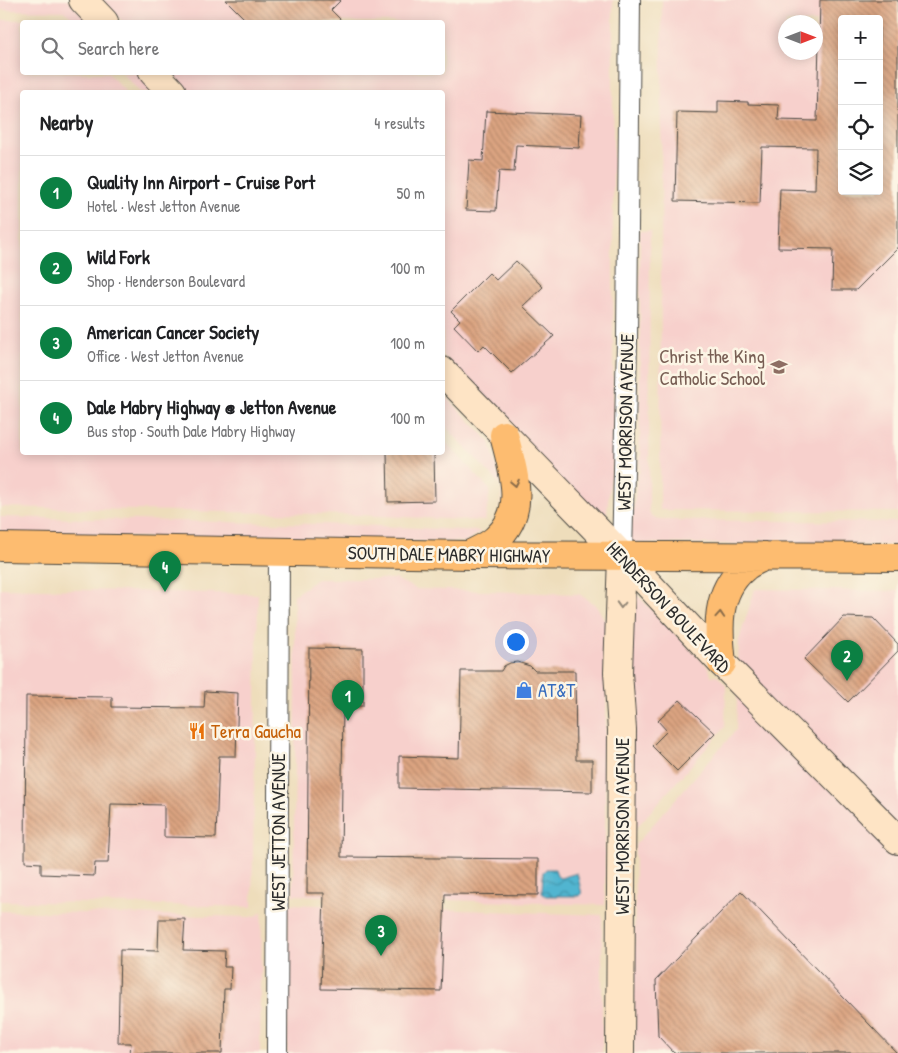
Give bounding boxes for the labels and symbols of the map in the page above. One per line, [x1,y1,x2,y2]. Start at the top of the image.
north arrow [778,15,823,60]
street label: WEST MORRISON AVENUE [610,333,640,511]
place label: Christ the King Catholic School [659,343,766,391]
school or university icon: Christ the King Catholic School [769,357,789,377]
one-way arrow [509,478,520,487]
street label: HENDERSON BOULEVARD [601,536,737,678]
street label: SOUTH DALE MABRY HIGHWAY [348,539,551,569]
pin: 4 [149,551,181,592]
one-way arrow [615,601,626,609]
one-way arrow [714,610,725,618]
your location [503,629,529,655]
pin: 2 [831,640,863,681]
place label: AT&T [538,677,576,703]
pin: 1 [332,680,364,721]
shop icon: AT&T [514,680,534,700]
place label: Terra Gaucha [211,718,301,744]
restaurant icon: Terra Gaucha [187,721,207,741]
street label: WEST MORRISON AVENUE [609,737,635,914]
street label: WEST JETTON AVENUE [265,753,291,911]
pin: 3 [365,915,397,956]

